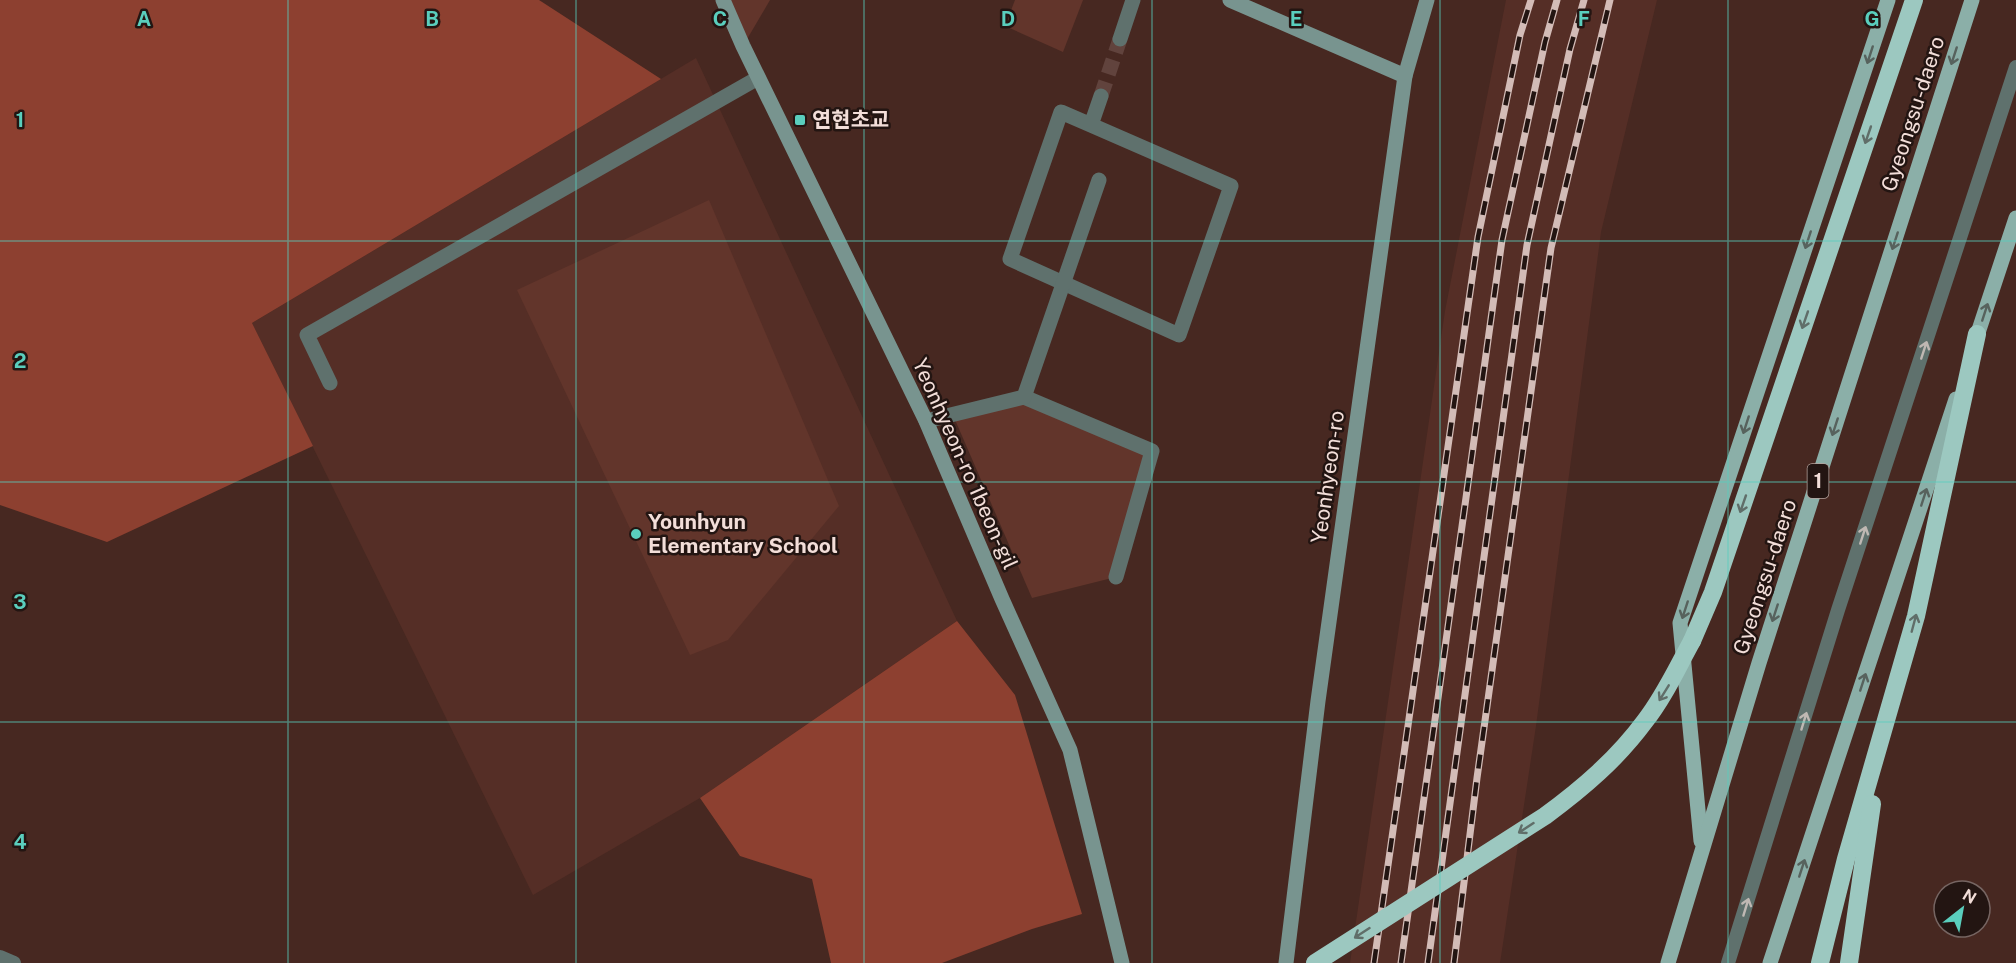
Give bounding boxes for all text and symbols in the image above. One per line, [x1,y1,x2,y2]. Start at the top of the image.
text: A [137,7,151,31]
text: B [425,7,439,31]
text: C [713,7,727,31]
text: D [1001,7,1015,31]
text: E [1290,7,1302,31]
text: F [1578,7,1590,31]
text: G [1864,7,1880,31]
street label: Gyeongsu-daero [1876,33,1949,195]
one-way arrow [1863,46,1874,64]
one-way arrow [1948,46,1959,65]
place label: 연현초교 [812,107,889,132]
text: 1 [16,108,24,132]
marker: 연현초교 [793,113,807,127]
one-way arrow [1862,125,1873,144]
one-way arrow [1802,231,1813,250]
one-way arrow [1888,231,1899,250]
one-way arrow [1980,303,1991,322]
one-way arrow [1799,310,1810,328]
one-way arrow [1919,341,1930,360]
text: 2 [14,349,26,373]
street label: Yeonhyeon-ro 1beon-gil [908,354,1023,573]
street label: Yeonhyeon-ro [1306,409,1349,545]
one-way arrow [1740,416,1751,434]
one-way arrow [1829,417,1840,436]
road number: 1 [1808,464,1828,498]
one-way arrow [1919,488,1930,507]
one-way arrow [1736,494,1747,513]
street label: Gyeongsu-daero [1728,496,1801,658]
place label: Younhyun Elementary School [648,509,838,558]
one-way arrow [1858,526,1869,545]
marker: Younhyun Elementary School [629,527,643,541]
text: 3 [13,590,27,614]
one-way arrow [1678,601,1689,619]
one-way arrow [1769,603,1780,622]
one-way arrow [1909,614,1920,633]
one-way arrow [1858,673,1869,692]
one-way arrow [1657,684,1669,701]
one-way arrow [1799,712,1810,731]
one-way arrow [1518,823,1535,835]
text: 4 [13,830,27,854]
one-way arrow [1797,858,1808,877]
north arrow [1932,879,1992,939]
text: N [1959,885,1980,908]
one-way arrow [1741,898,1752,917]
one-way arrow [1354,927,1371,939]

